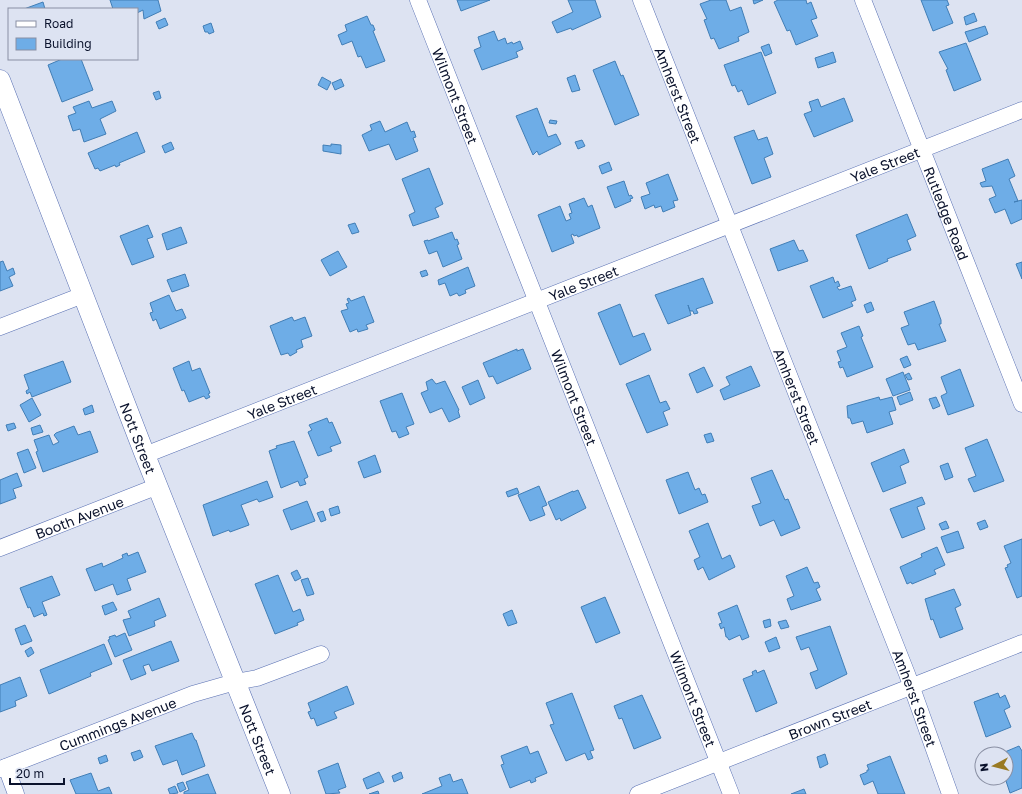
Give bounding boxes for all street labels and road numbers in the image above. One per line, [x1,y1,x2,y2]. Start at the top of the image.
street label: Amherst Street [652,44,705,145]
street label: Wilmont Street [429,45,482,146]
street label: Yale Street [848,143,922,185]
street label: Rutledge Road [921,164,973,262]
street label: Yale Street [546,261,620,304]
street label: Amherst Street [771,346,824,447]
street label: Wilmont Street [548,347,601,448]
street label: Yale Street [245,380,319,422]
street label: Nott Street [117,400,160,476]
street label: Booth Avenue [33,492,126,542]
street label: Amherst Street [890,647,941,749]
street label: Wilmont Street [667,648,720,749]
street label: Cummings Avenue [56,693,178,754]
street label: Brown Street [786,695,874,743]
street label: Nott Street [236,701,280,777]

